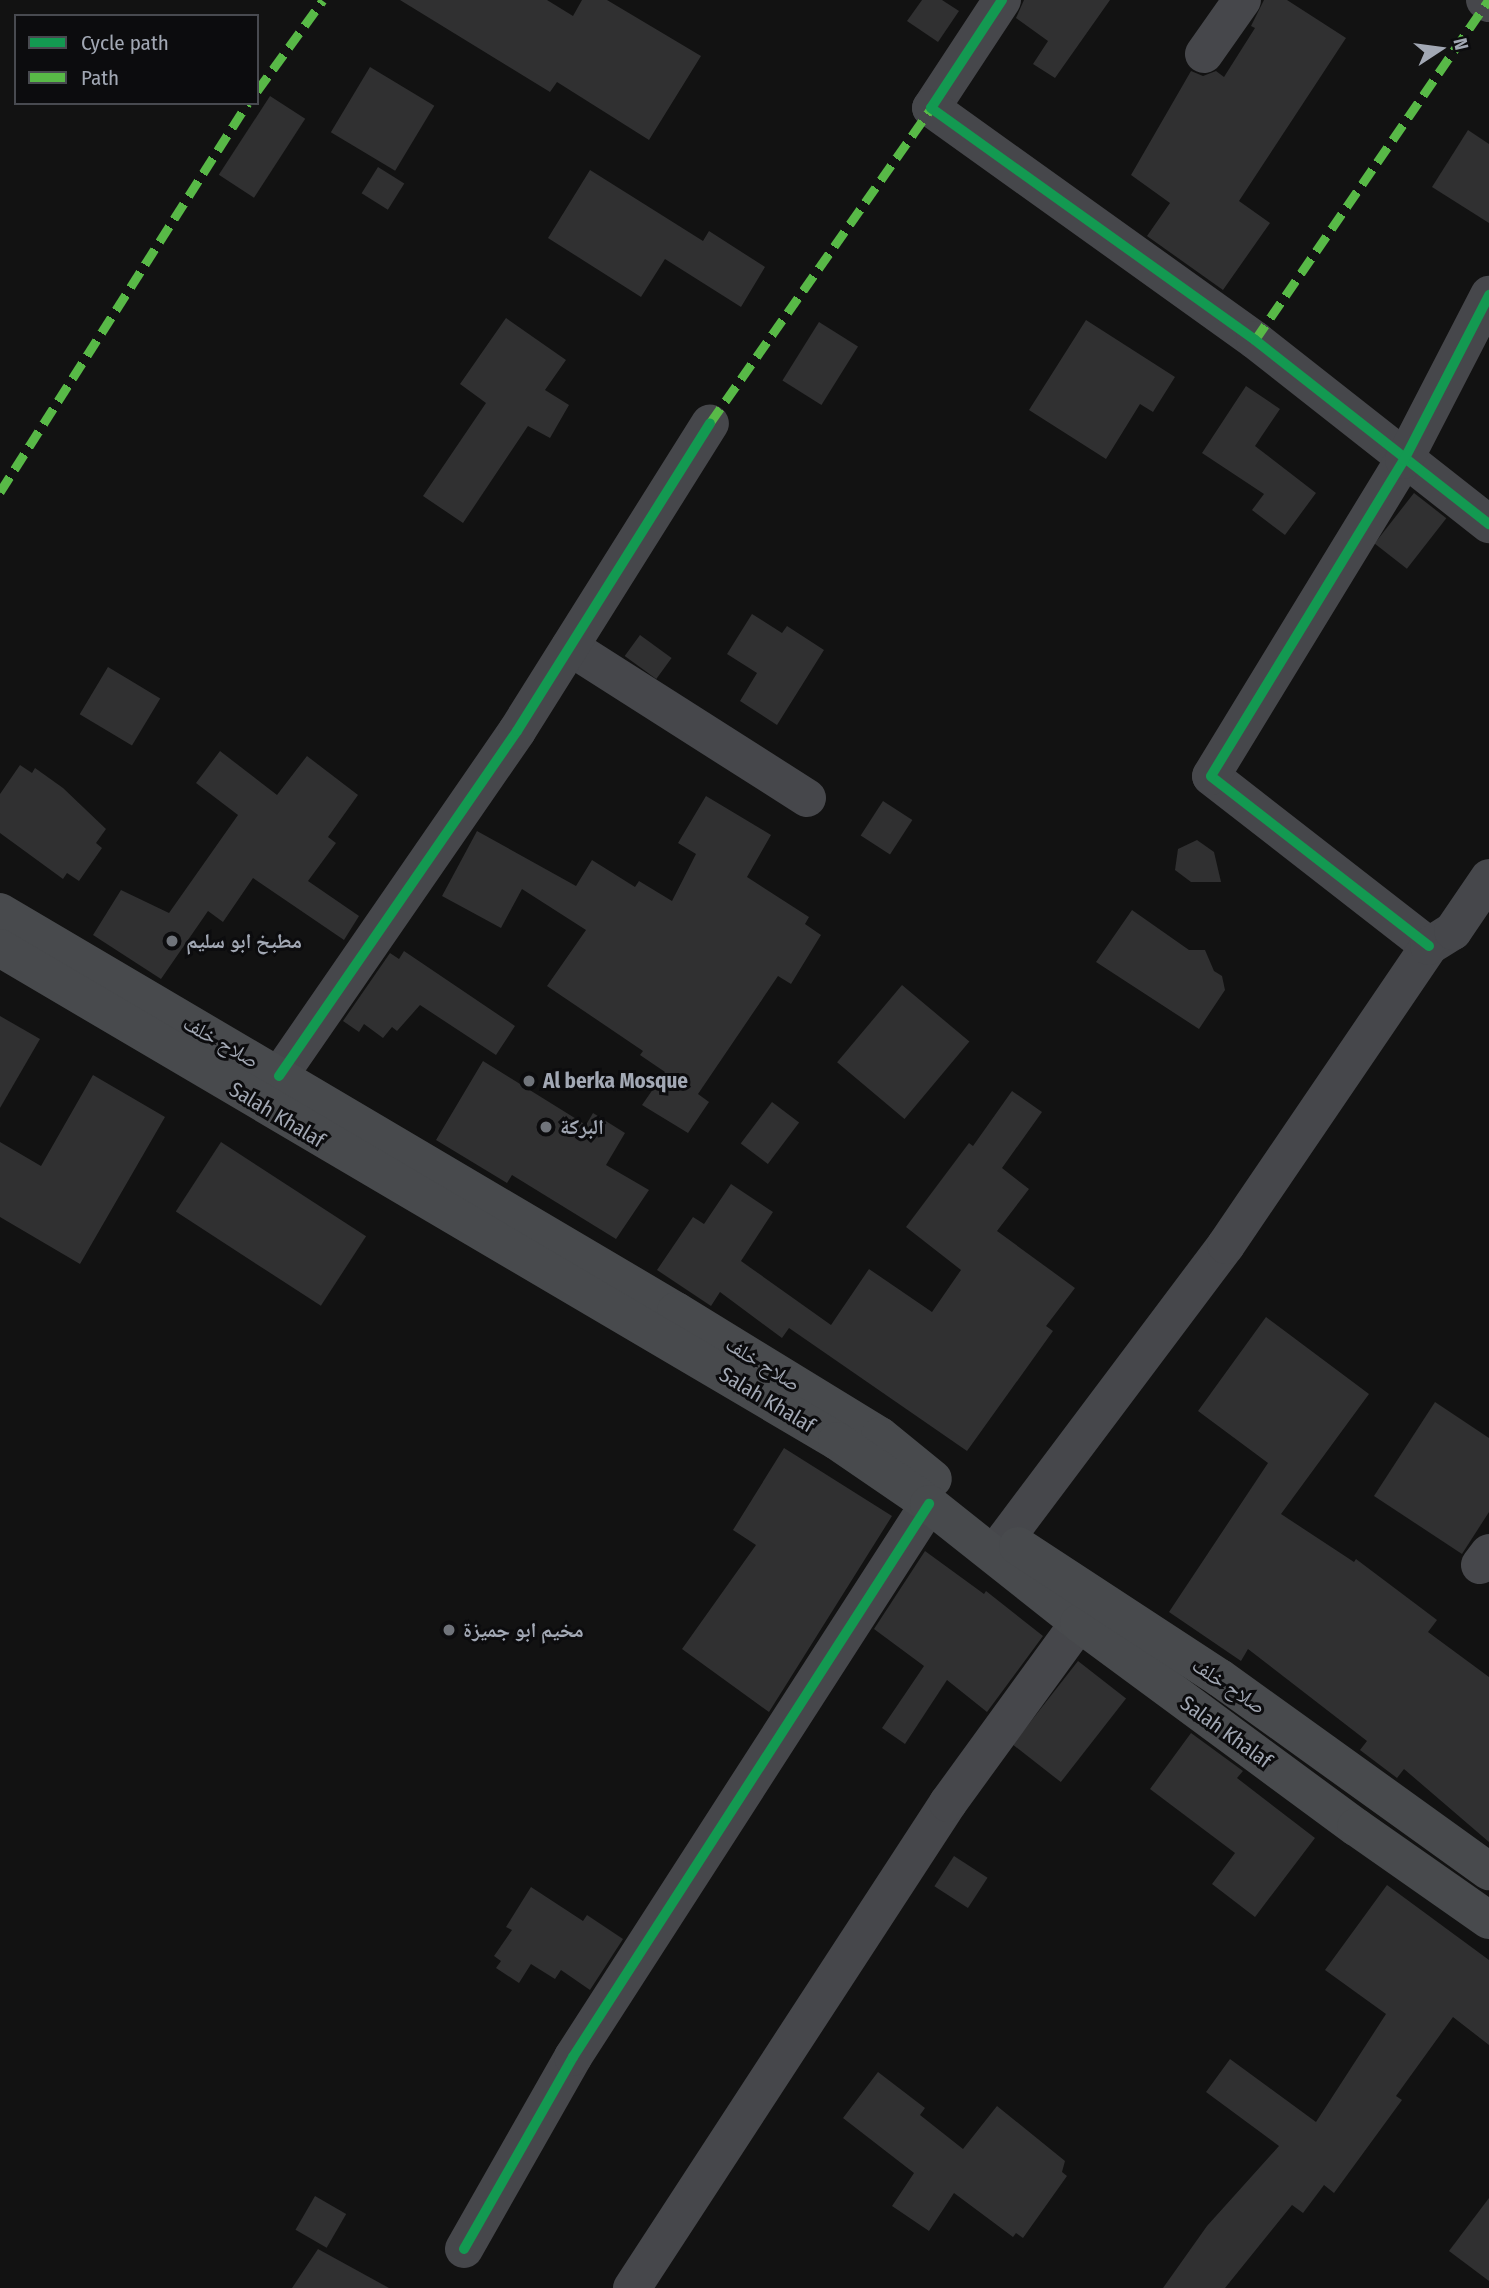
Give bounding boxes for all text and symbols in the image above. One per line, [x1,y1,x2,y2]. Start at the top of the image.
legend [14,14,259,105]
north arrow [1405,14,1475,84]
text: Cycle path [81,30,169,56]
text: N [1448,36,1473,52]
text: Path [81,65,119,91]
place label: مطبخ ابو سليم [186,928,302,954]
marker: مطبخ ابو سليم [164,933,180,949]
street label: صلاح خلف [179,1010,263,1074]
place label: Al berka Mosque [543,1068,688,1094]
marker: Al berka Mosque [521,1073,537,1089]
street label: Salah Khalaf [225,1077,329,1153]
place label: البركة [560,1114,604,1140]
marker: البركة [538,1119,554,1135]
street label: صلاح خلف [721,1331,805,1397]
street label: Salah Khalaf [715,1362,819,1438]
place label: مخيم ابو جميزة [463,1617,584,1643]
marker: مخيم ابو جميزة [441,1622,457,1638]
street label: صلاح خلف [1187,1652,1271,1720]
street label: Salah Khalaf [1175,1690,1277,1774]

